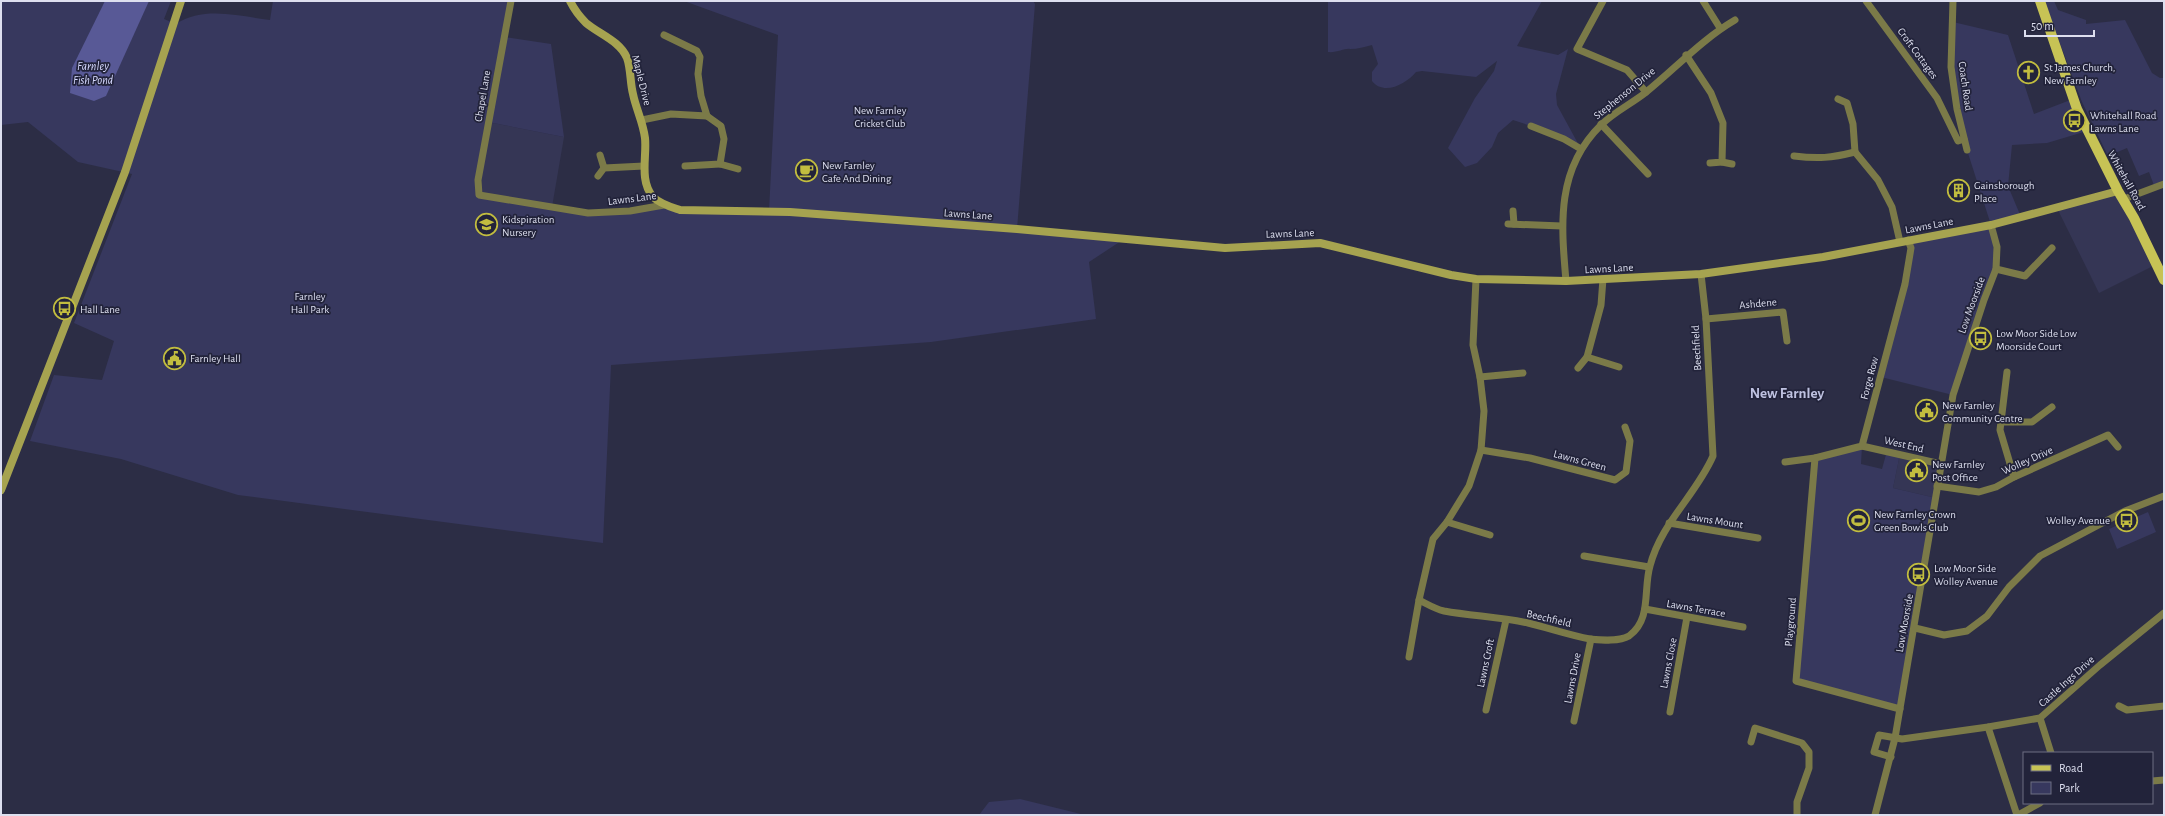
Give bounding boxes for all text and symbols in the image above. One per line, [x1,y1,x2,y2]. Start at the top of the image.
scale bar [2025,12,2094,38]
text: 50 m [2031,20,2054,32]
street label: Croft Cottages [1895,26,1940,81]
street label: Maple Drive [630,54,653,107]
water label: Farnley Fish Pond [73,60,114,86]
church icon: St James Church, New Farnley [2015,60,2041,86]
street label: Coach Road [1957,61,1974,112]
place label: St James Church, New Farnley [2044,62,2115,86]
street label: Stephenson Drive [1592,65,1657,121]
street label: Chapel Lane [473,70,492,123]
park label: New Farnley Cricket Club [854,105,907,129]
bus stop icon: Whitehall Road Lawns Lane [2061,108,2087,134]
place label: Whitehall Road Lawns Lane [2090,110,2157,134]
street label: Whitehall Road [2106,149,2148,212]
cafe icon: New Farnley Cafe And Dining [794,158,820,184]
place label: New Farnley Cafe And Dining [822,160,892,184]
building icon: Gainsborough Place [1946,178,1972,204]
place label: Gainsborough Place [1974,180,2035,204]
street label: Lawns Lane [607,190,657,207]
street label: Lawns Lane [943,207,993,222]
school or university icon: Kidspiration Nursery [474,212,500,238]
place label: Kidspiration Nursery [502,214,554,238]
street label: Lawns Lane [1904,215,1954,236]
street label: Lawns Lane [1265,227,1315,240]
street label: Lawns Lane [1584,262,1634,275]
street label: Low Moorside [1956,276,1987,335]
park label: Farnley Hall Park [291,291,329,315]
bus stop icon: Hall Lane [51,296,77,322]
street label: Ashdene [1739,296,1777,311]
place label: Hall Lane [80,304,120,315]
street label: Beechfield [1690,325,1703,371]
bus stop icon: Low Moor Side Low Moorside Court [1968,326,1994,352]
place label: Low Moor Side Low Moorside Court [1996,328,2078,352]
public building icon: Farnley Hall [162,345,188,371]
place label: Farnley Hall [190,353,241,364]
street label: Forge Row [1858,355,1881,401]
district label: New Farnley [1750,386,1824,401]
public building icon: New Farnley Community Centre [1913,398,1939,424]
place label: New Farnley Community Centre [1942,400,2023,424]
street label: West End [1883,435,1925,454]
street label: Wolley Drive [2000,444,2054,477]
street label: Lawns Green [1552,448,1607,473]
public building icon: New Farnley Post Office [1903,457,1929,483]
place label: New Farnley Post Office [1932,459,1985,483]
sports icon: New Farnley Crown Green Bowls Club [1846,507,1872,533]
bus stop icon: Wolley Avenue [2113,507,2139,533]
place label: New Farnley Crown Green Bowls Club [1874,509,1956,533]
street label: Lawns Mount [1686,511,1744,530]
place label: Wolley Avenue [2046,515,2110,526]
bus stop icon: Low Moor Side Wolley Avenue [1906,561,1932,587]
place label: Low Moor Side Wolley Avenue [1934,563,1998,587]
street label: Low Moorside [1894,593,1915,653]
street label: Playground [1783,597,1798,647]
street label: Lawns Terrace [1666,598,1726,619]
street label: Beechfield [1526,608,1573,629]
street label: Lawns Croft [1475,637,1496,689]
street label: Lawns Close [1658,637,1679,689]
street label: Lawns Drive [1562,652,1583,704]
street label: Castle Ings Drive [2036,654,2096,709]
legend [2023,752,2153,804]
text: Road [2059,762,2083,774]
text: Park [2059,782,2080,794]

